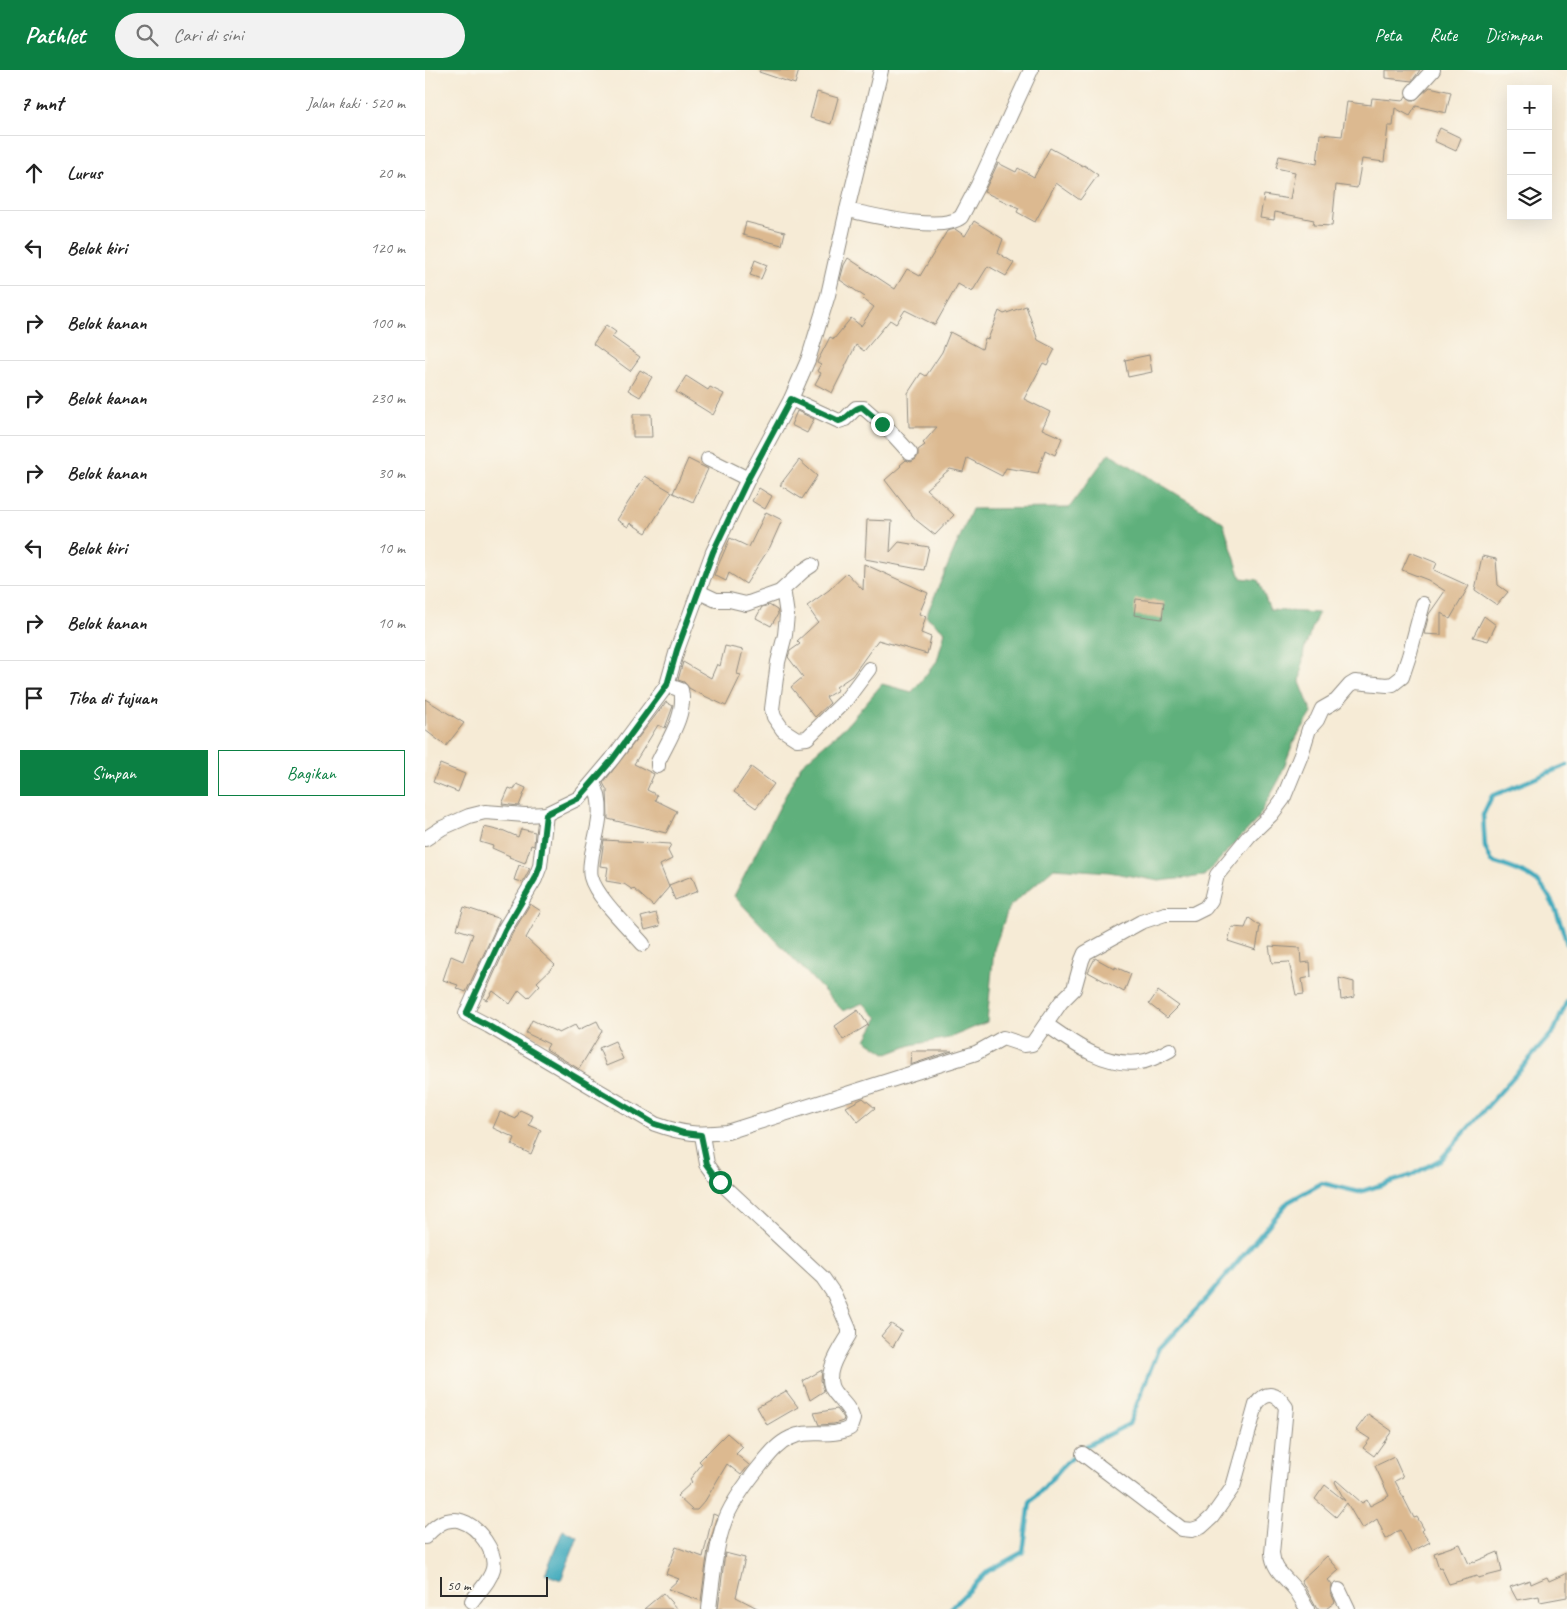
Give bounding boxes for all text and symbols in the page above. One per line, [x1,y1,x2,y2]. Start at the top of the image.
search box [115,13,465,58]
text: Pathlet [25,20,85,50]
icon: search [133,21,161,49]
text: Cari di sini [173,23,243,47]
text: Peta [1375,24,1402,46]
text: Rute [1430,24,1457,46]
text: Disimpan [1485,24,1542,46]
map controls [1507,85,1552,220]
button: + [1507,85,1552,130]
text: 7 mnt [20,90,63,116]
text: Jalan kaki · 520 m [307,93,405,113]
button: − [1507,130,1552,175]
icon: ahead [20,159,48,187]
text: Lurus [67,161,102,185]
text: 20 m [378,163,405,183]
button: layers [1507,175,1552,220]
icon: left [20,234,48,262]
text: Belok kiri [67,236,127,260]
text: 120 m [371,238,405,258]
icon: right [20,309,48,337]
text: Belok kanan [67,311,146,335]
text: 100 m [371,313,405,333]
icon: right [20,384,48,412]
text: Belok kanan [67,386,146,410]
text: 230 m [371,388,405,408]
route end [871,413,894,436]
icon: right [20,459,48,487]
text: Belok kanan [67,461,146,485]
text: 30 m [378,463,405,483]
icon: left [20,534,48,562]
text: Belok kiri [67,536,127,560]
text: 10 m [378,538,405,558]
icon: right [20,609,48,637]
text: Belok kanan [67,611,146,635]
text: 10 m [378,613,405,633]
icon: arrive [20,684,48,712]
text: Tiba di tujuan [67,686,157,710]
button: Simpan [20,750,208,796]
button: Bagikan [218,750,405,796]
route start [709,1171,732,1194]
scale bar [440,1574,547,1597]
text: 50 m [447,1577,471,1594]

